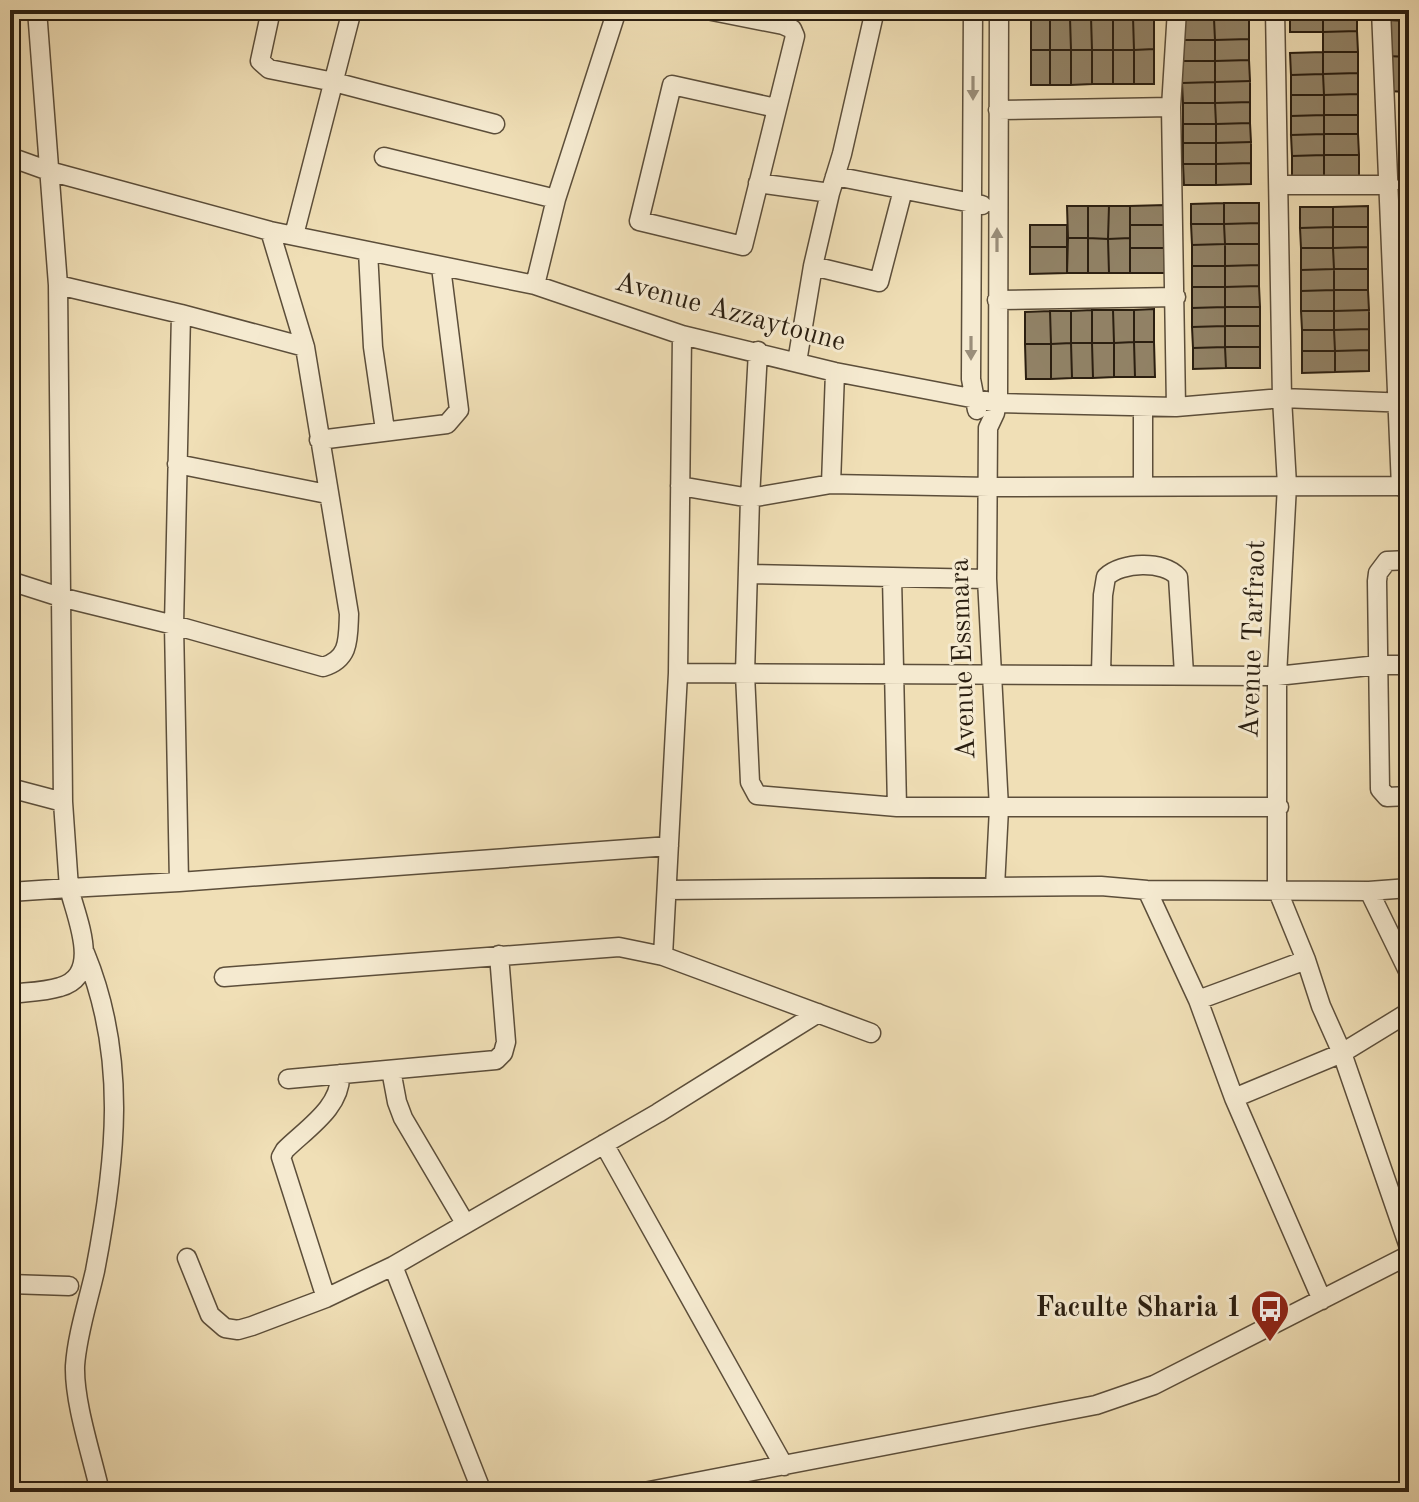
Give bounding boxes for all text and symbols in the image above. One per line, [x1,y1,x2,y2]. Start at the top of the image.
one-way arrow [967,76,979,101]
one-way arrow [991,227,1003,252]
street label: Avenue Azzaytoune [612,269,848,357]
one-way arrow [965,336,977,361]
street label: Avenue Tarfraot [1237,539,1271,739]
street label: Avenue Essmara [946,558,982,760]
bus stop icon: Faculte Sharia 1 [1249,1288,1291,1343]
place label: Faculte Sharia 1 [1036,1295,1242,1323]

